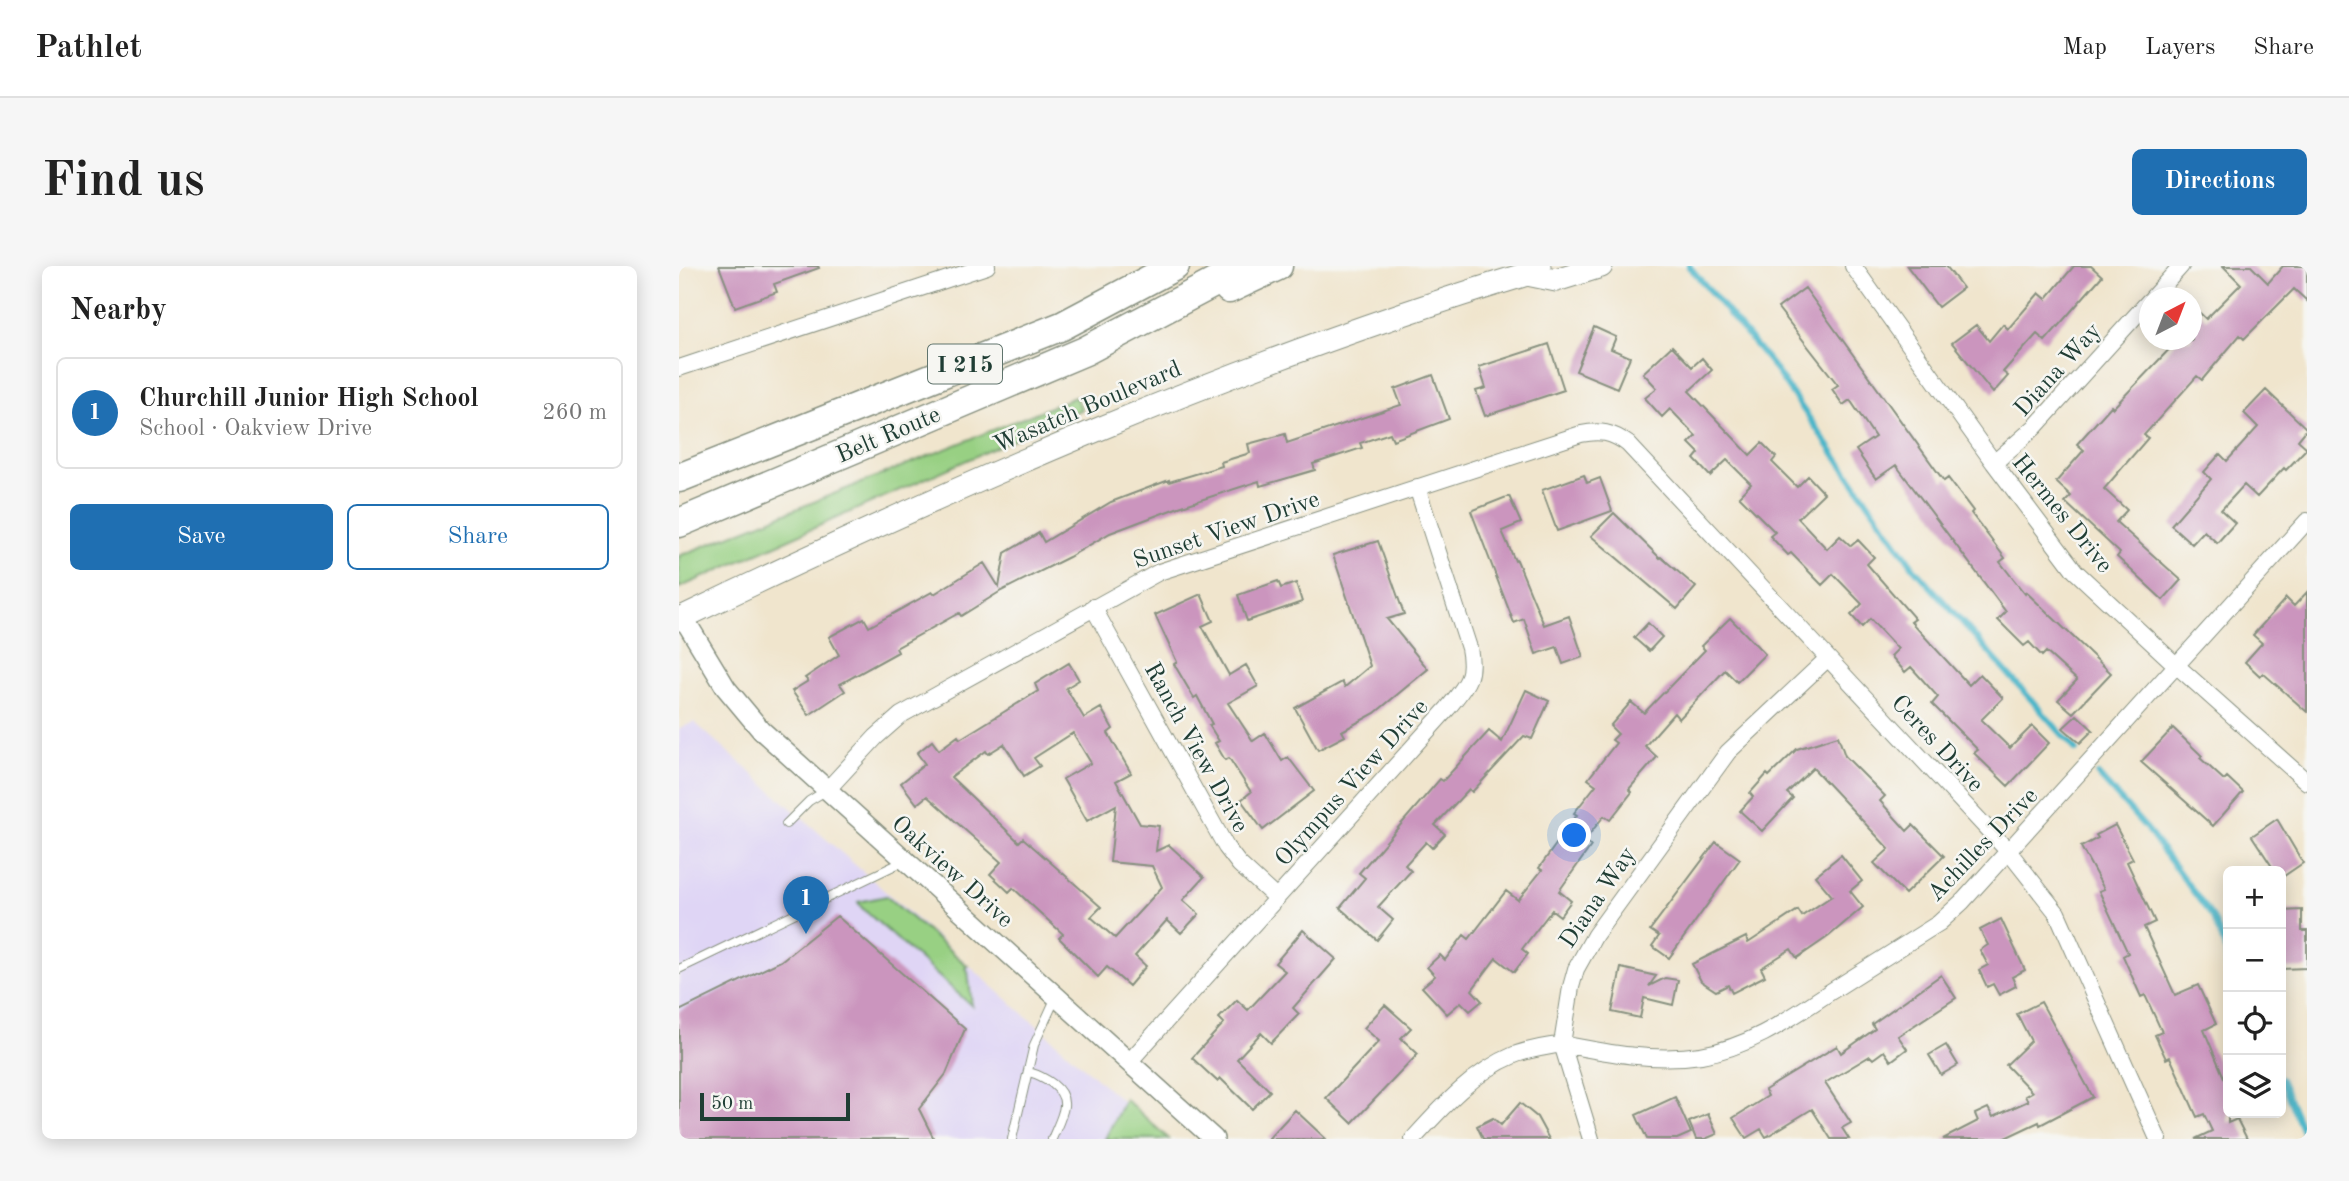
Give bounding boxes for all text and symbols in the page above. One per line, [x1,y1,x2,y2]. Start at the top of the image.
text: Pathlet [35,32,142,65]
text: Map [2063,36,2107,60]
text: Layers [2145,36,2215,60]
text: Share [2253,36,2314,60]
button: Directions [2132,149,2307,215]
text: Find us [42,158,205,207]
north arrow [2139,287,2202,350]
text: Nearby [70,296,167,326]
street label: Diana Way [2011,319,2107,422]
road number: I 215 [928,344,1002,384]
street label: Wasatch Boulevard [990,357,1185,458]
text: Churchill Junior High School [139,386,479,412]
text: 1 [88,401,102,424]
text: 260 m [542,401,607,424]
street label: Belt Route [833,403,944,468]
text: School · Oakview Drive [139,417,372,440]
street label: Hermes Drive [2007,450,2116,578]
street label: Sunset View Drive [1130,488,1323,574]
button: Save [70,504,333,570]
button: Share [347,504,609,570]
street label: Ranch View Drive [1139,659,1252,837]
street label: Ceres Drive [1886,691,1987,797]
street label: Olympus View Drive [1271,695,1433,871]
street label: Achilles Drive [1924,784,2043,907]
street label: Oakview Drive [886,812,1017,933]
your location [1557,818,1591,852]
street label: Diana Way [1556,843,1641,953]
map controls [2223,866,2286,1118]
button: + [2223,866,2286,929]
pin: 1 [783,876,829,934]
button: − [2223,929,2286,992]
button: locate [2223,992,2286,1055]
button: layers [2223,1055,2286,1118]
scale bar [700,1090,851,1122]
text: 50 m [711,1095,753,1114]

